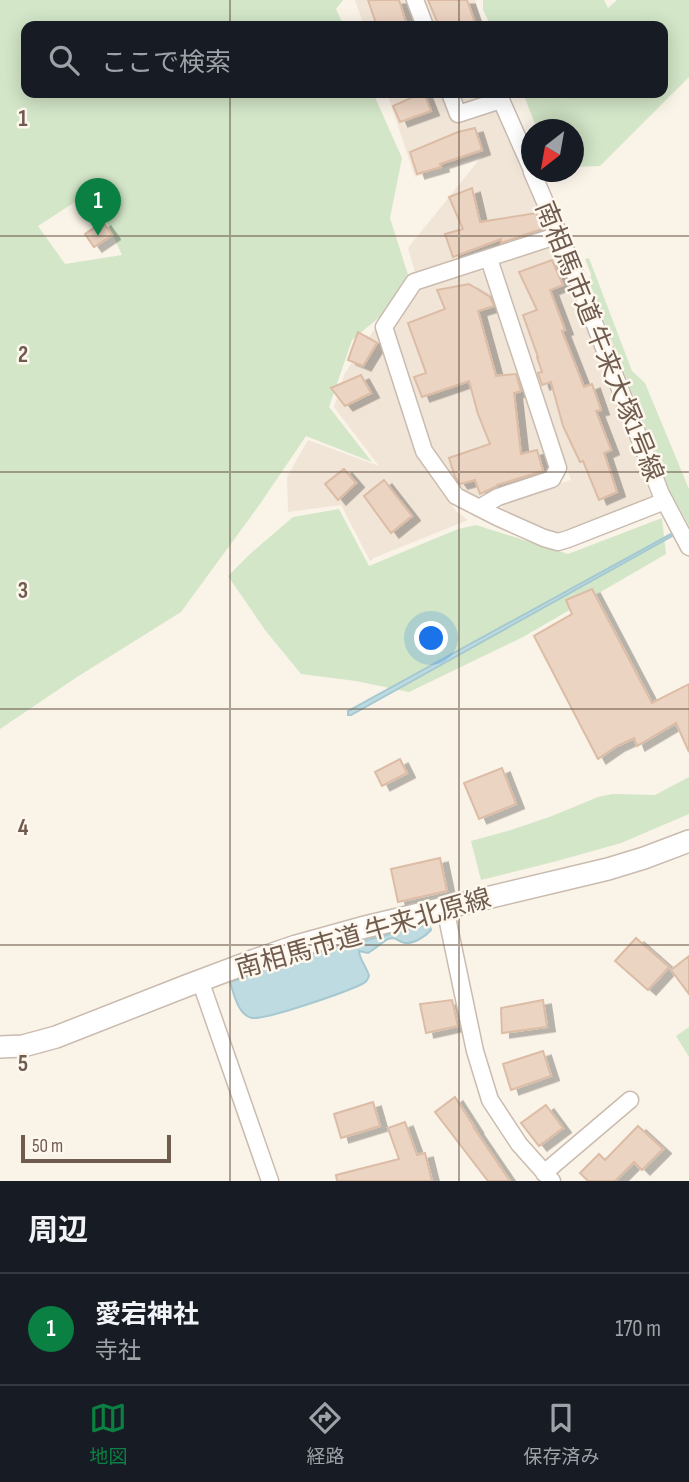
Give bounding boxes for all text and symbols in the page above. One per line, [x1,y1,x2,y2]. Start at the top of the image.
search box [21,21,668,98]
icon: search [45,41,83,79]
text: ここで検索 [101,48,231,79]
text: 1 [18,105,28,133]
north arrow [521,119,584,182]
pin: 1 [75,178,121,236]
street label: 南相馬市道 牛来大塚1号線 [528,197,669,486]
text: 2 [18,341,28,369]
text: 3 [18,577,28,605]
your location [414,621,448,655]
text: 4 [18,814,29,842]
street label: 南相馬市道 牛来北原線 [232,883,495,986]
text: 5 [18,1050,28,1078]
scale bar [21,1132,172,1164]
text: 50 m [32,1135,63,1158]
text: 周辺 [28,1213,88,1249]
text: 愛宕神社 [95,1300,199,1331]
text: 1 [46,1315,56,1343]
text: 170 m [615,1315,661,1343]
text: 寺社 [95,1337,141,1365]
tab: 地図 [89,1399,128,1469]
tab: 経路 [306,1399,345,1469]
tab: 保存済み [523,1399,600,1469]

